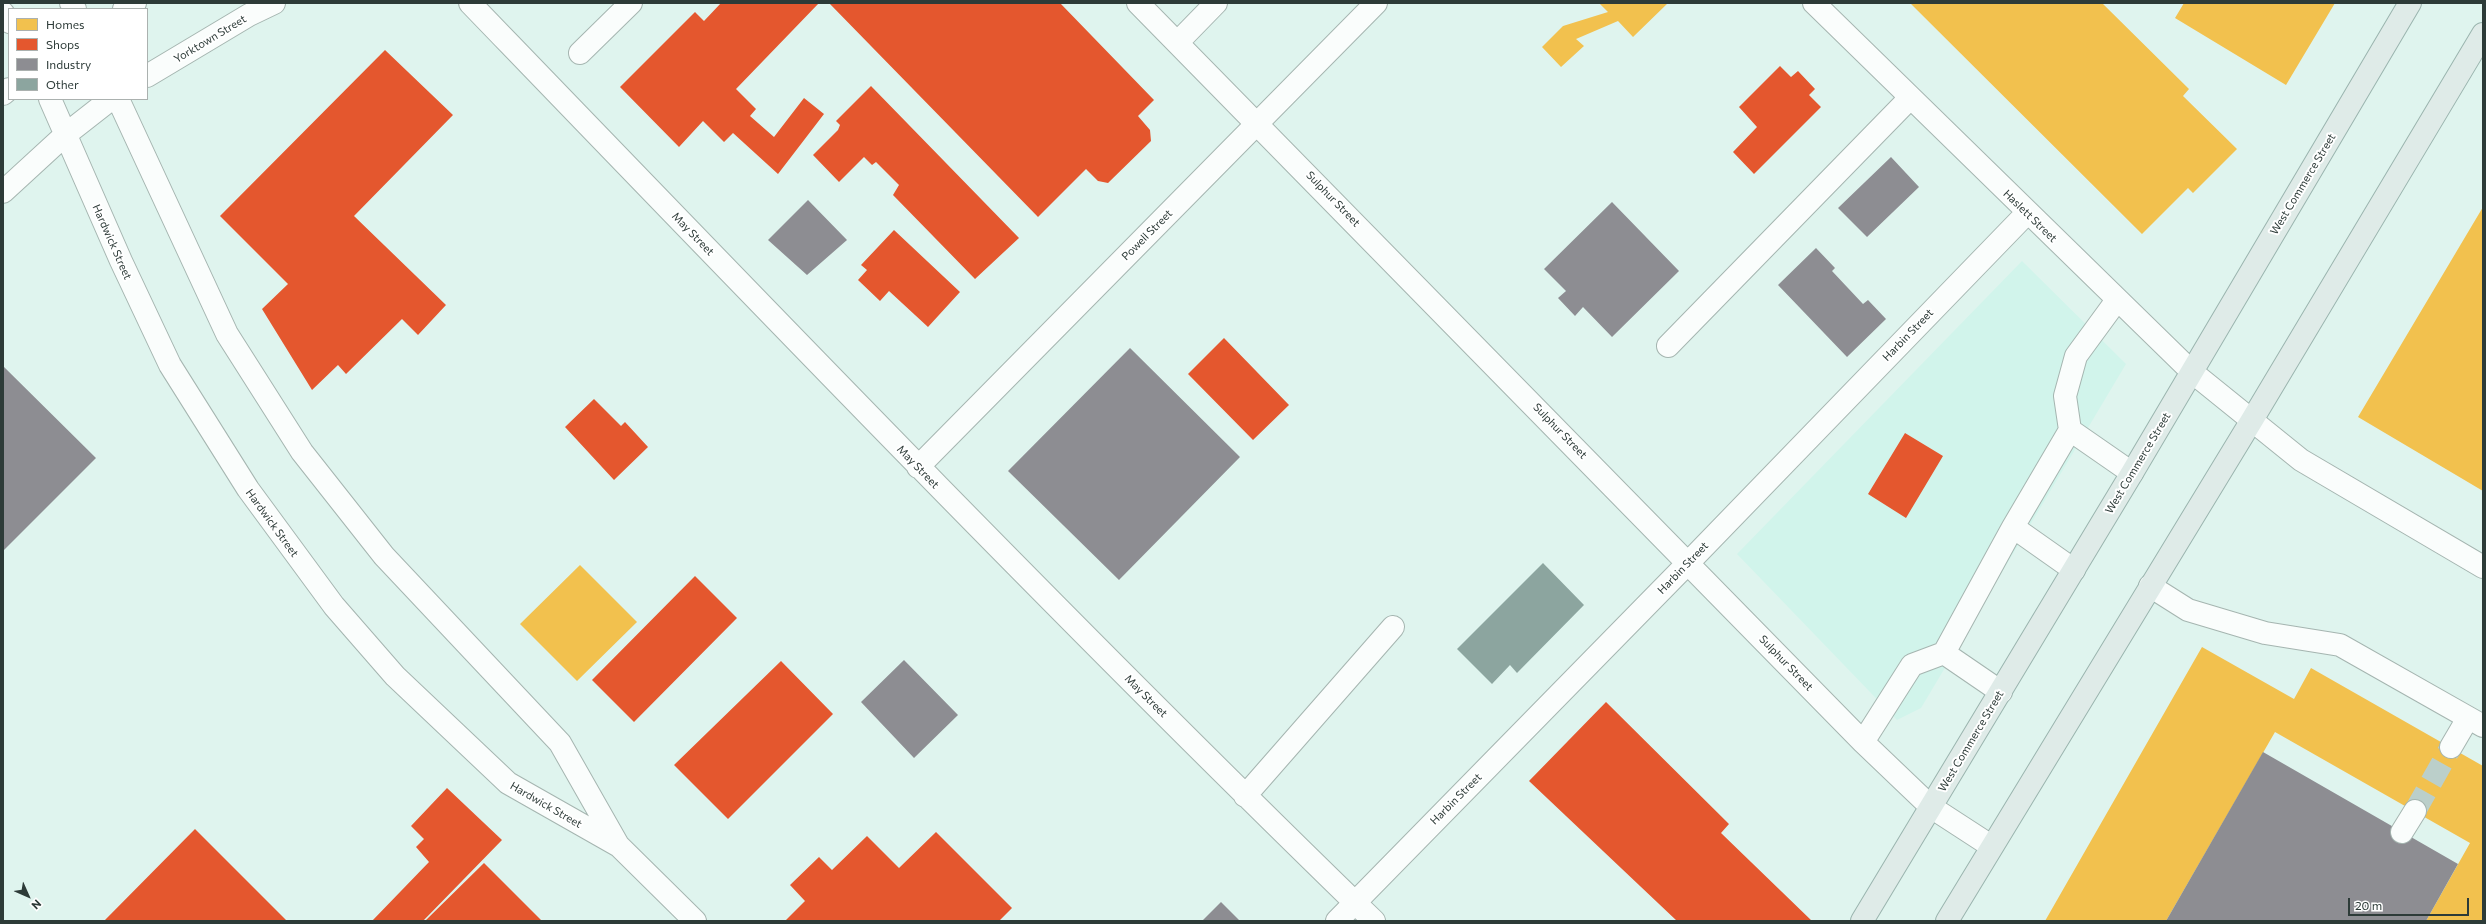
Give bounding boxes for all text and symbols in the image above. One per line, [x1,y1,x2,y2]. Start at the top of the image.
legend [8,8,148,100]
street label: Yorktown Street [171,12,249,66]
text: Homes [46,17,84,31]
text: Shops [46,37,80,51]
text: Industry [46,57,91,71]
text: Other [46,77,79,91]
street label: West Commerce Street [2268,131,2338,237]
street label: Sulphur Street [1303,169,1363,229]
street label: Haslett Street [2000,187,2060,245]
street label: Hardwick Street [90,202,134,282]
street label: Powell Street [1119,207,1175,263]
street label: May Street [669,210,717,258]
street label: Harbin Street [1880,306,1936,364]
street label: Sulphur Street [1530,401,1590,461]
street label: West Commerce Street [2103,410,2173,516]
street label: May Street [894,443,942,491]
street label: Hardwick Street [243,486,301,560]
street label: Harbin Street [1655,539,1711,597]
street label: Sulphur Street [1756,633,1816,693]
street label: May Street [1122,672,1170,720]
street label: West Commerce Street [1936,688,2006,794]
street label: Harbin Street [1428,771,1484,827]
street label: Hardwick Street [508,779,584,831]
north arrow [8,876,48,916]
scale bar [2350,890,2471,916]
text: N [29,897,44,912]
text: 20 m [2355,898,2382,912]

